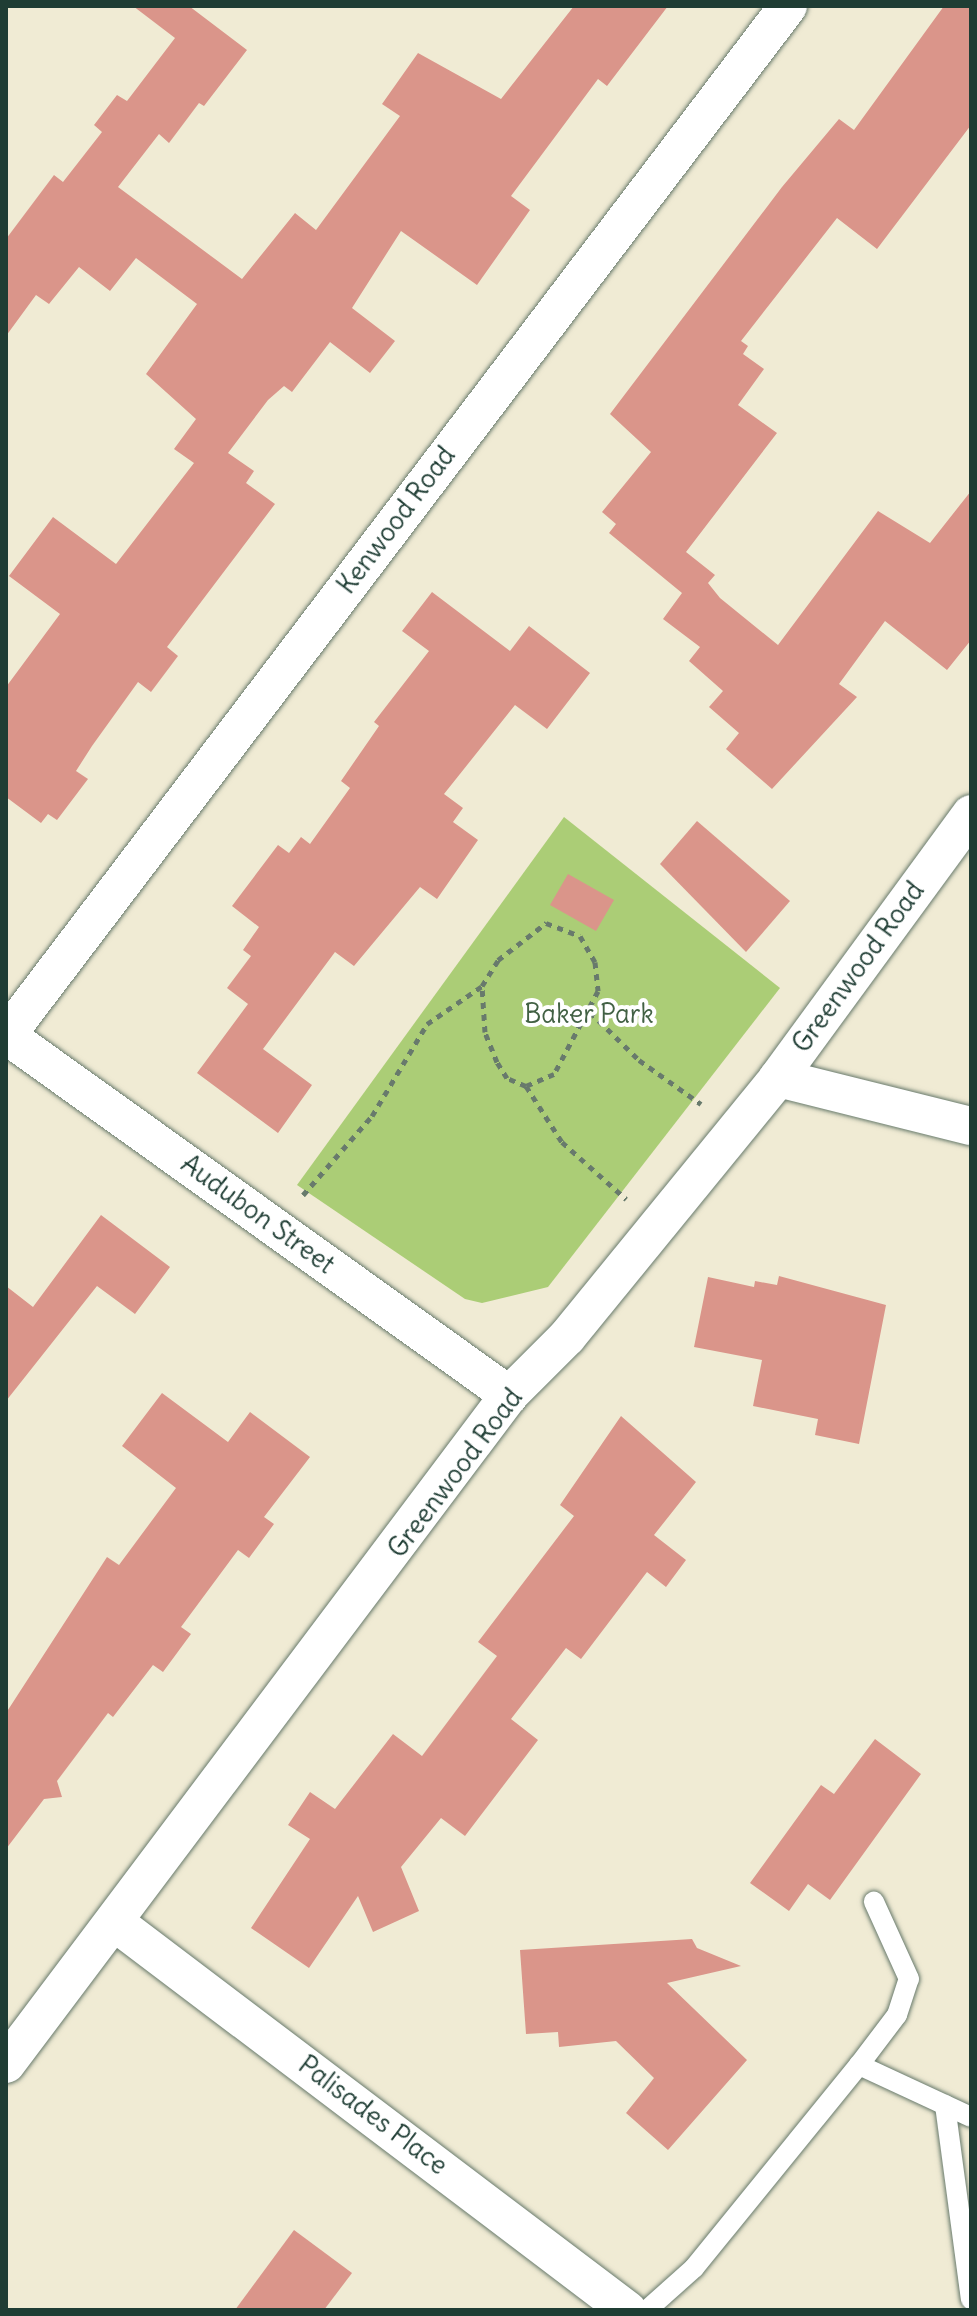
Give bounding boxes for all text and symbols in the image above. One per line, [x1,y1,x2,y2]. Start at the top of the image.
street label: Kenwood Road [330,440,462,600]
street label: Greenwood Road [786,875,930,1059]
park label: Baker Park [524,998,654,1030]
street label: Audubon Street [175,1148,341,1280]
street label: Greenwood Road [381,1382,529,1564]
street label: Palisades Place [292,2049,454,2181]

